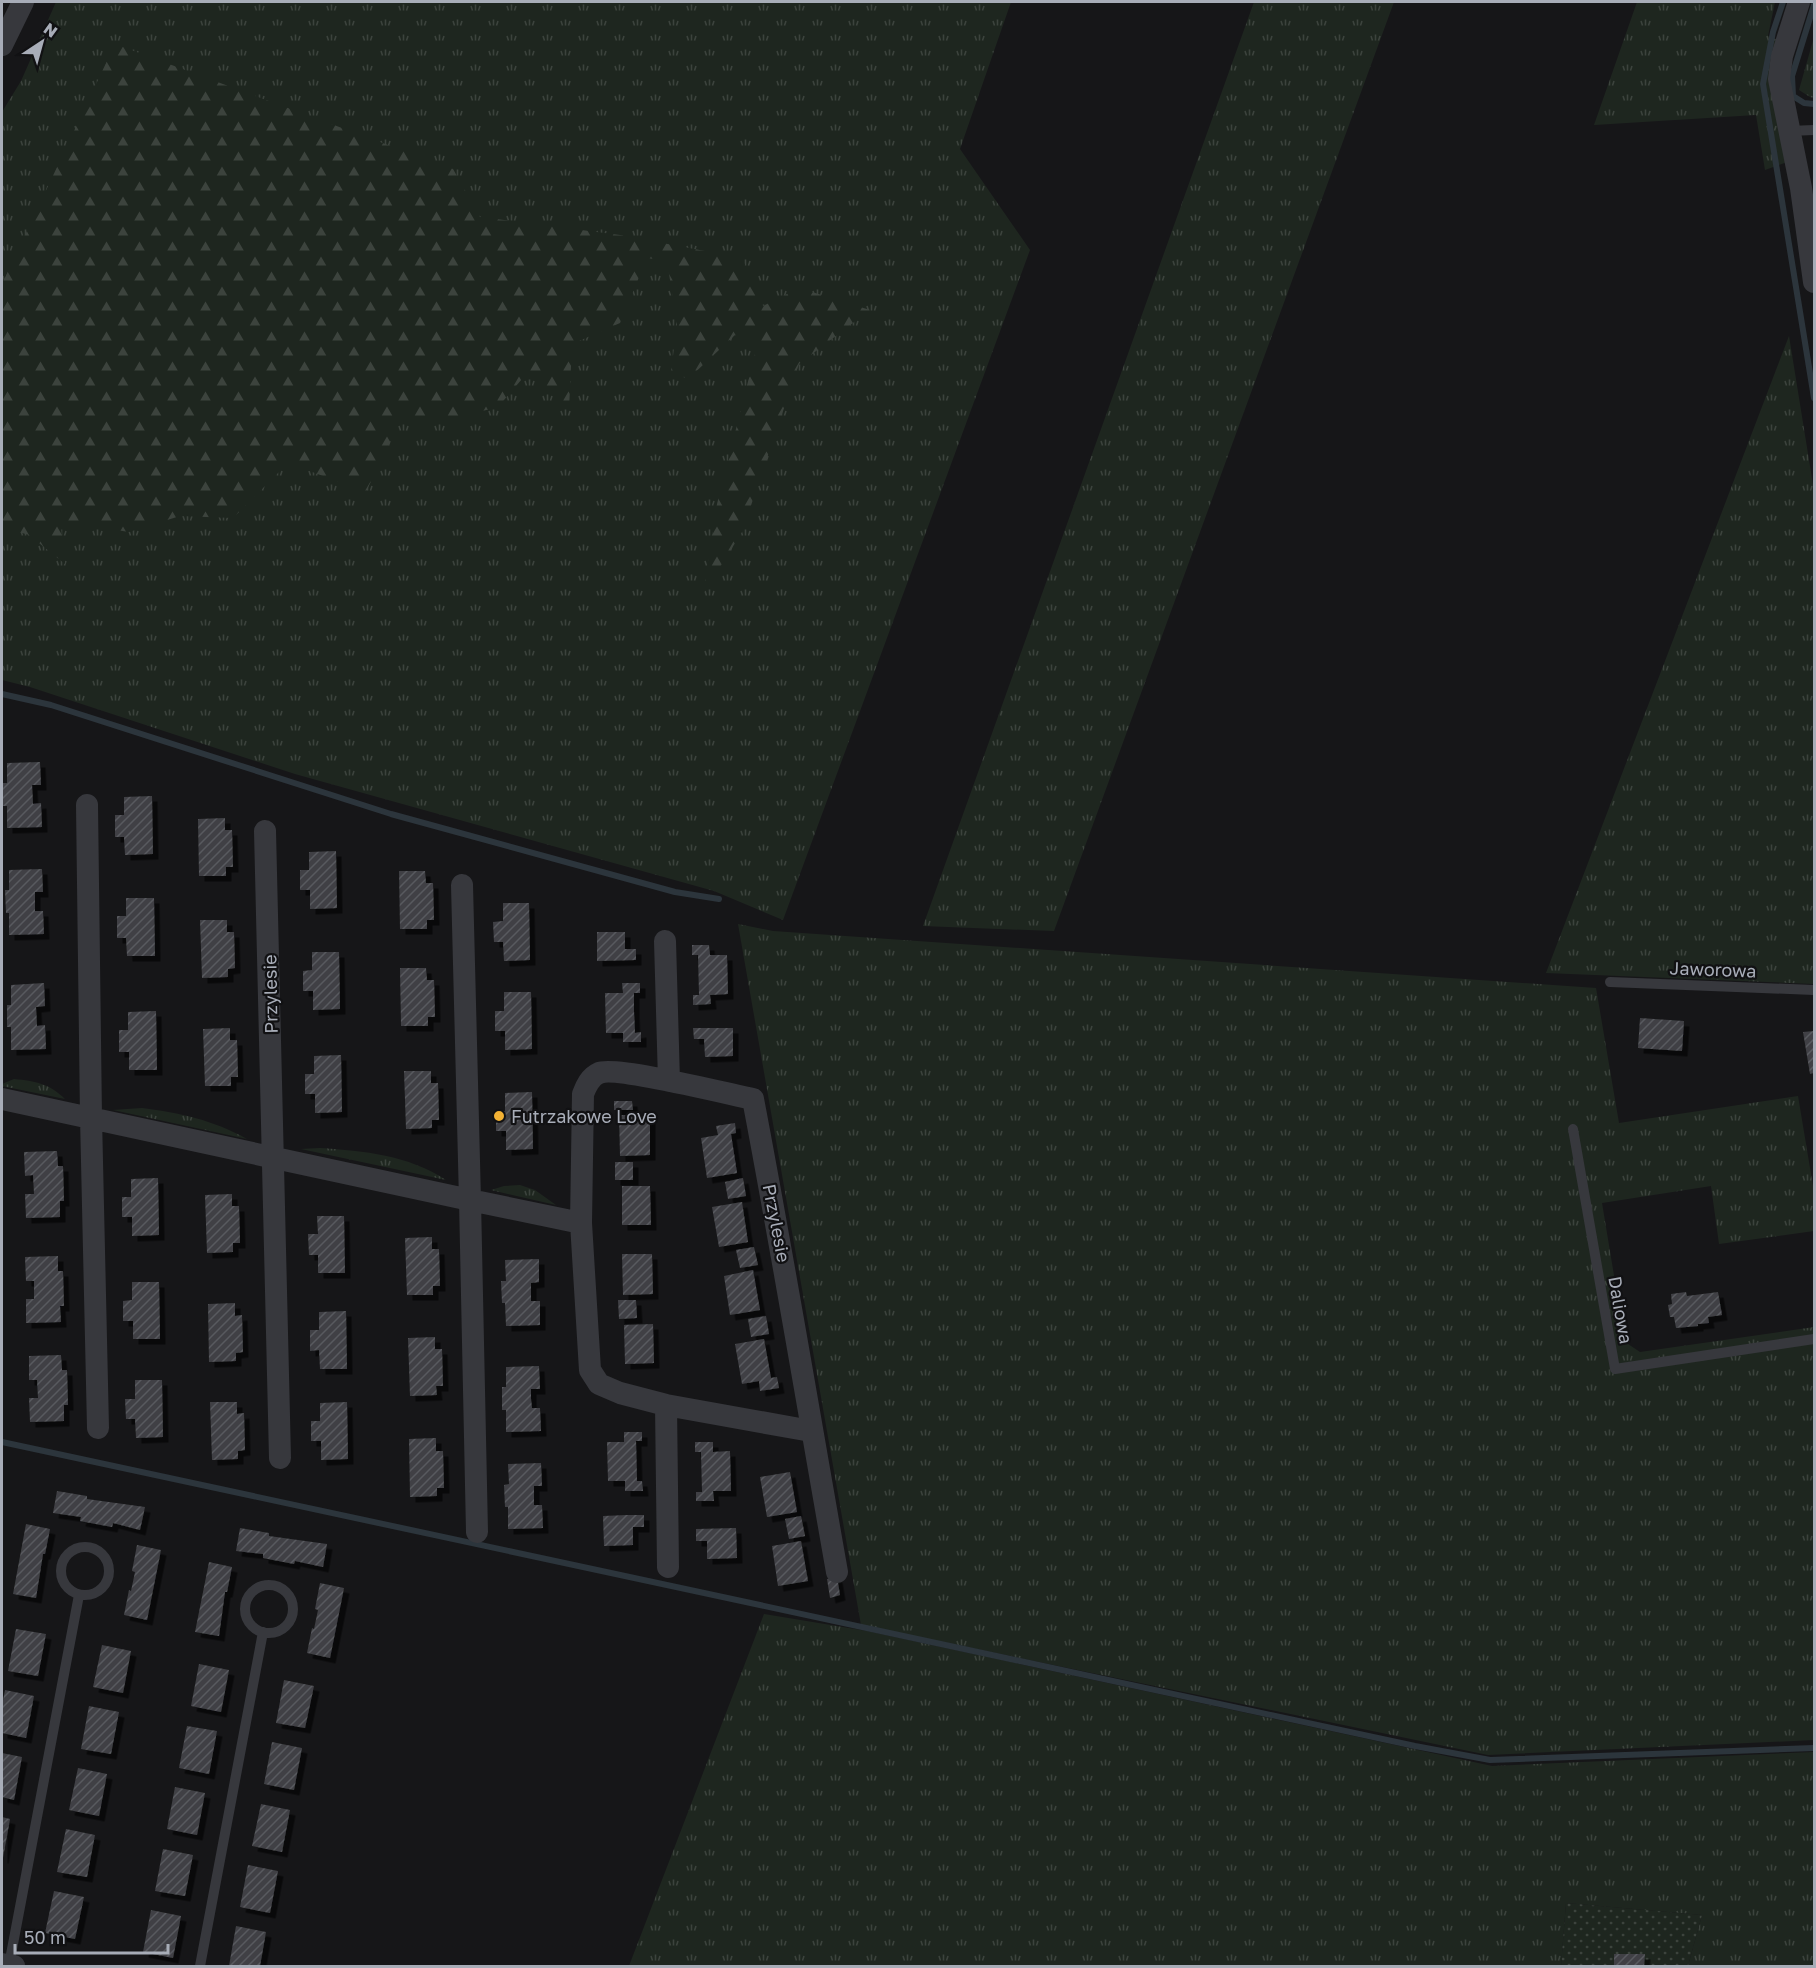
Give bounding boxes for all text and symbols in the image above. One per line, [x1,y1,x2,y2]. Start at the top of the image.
north arrow [12,12,72,72]
text: N [40,18,62,42]
street label: Przylesie [258,954,282,1034]
street label: Jaworowa [1669,956,1757,982]
place label: Futrzakowe Love [511,1105,657,1127]
marker: Futrzakowe Love [492,1109,506,1123]
street label: Przylesie [759,1182,795,1264]
street label: Daliowa [1604,1274,1638,1346]
scale bar [15,1917,168,1955]
text: 50 m [24,1926,66,1948]

